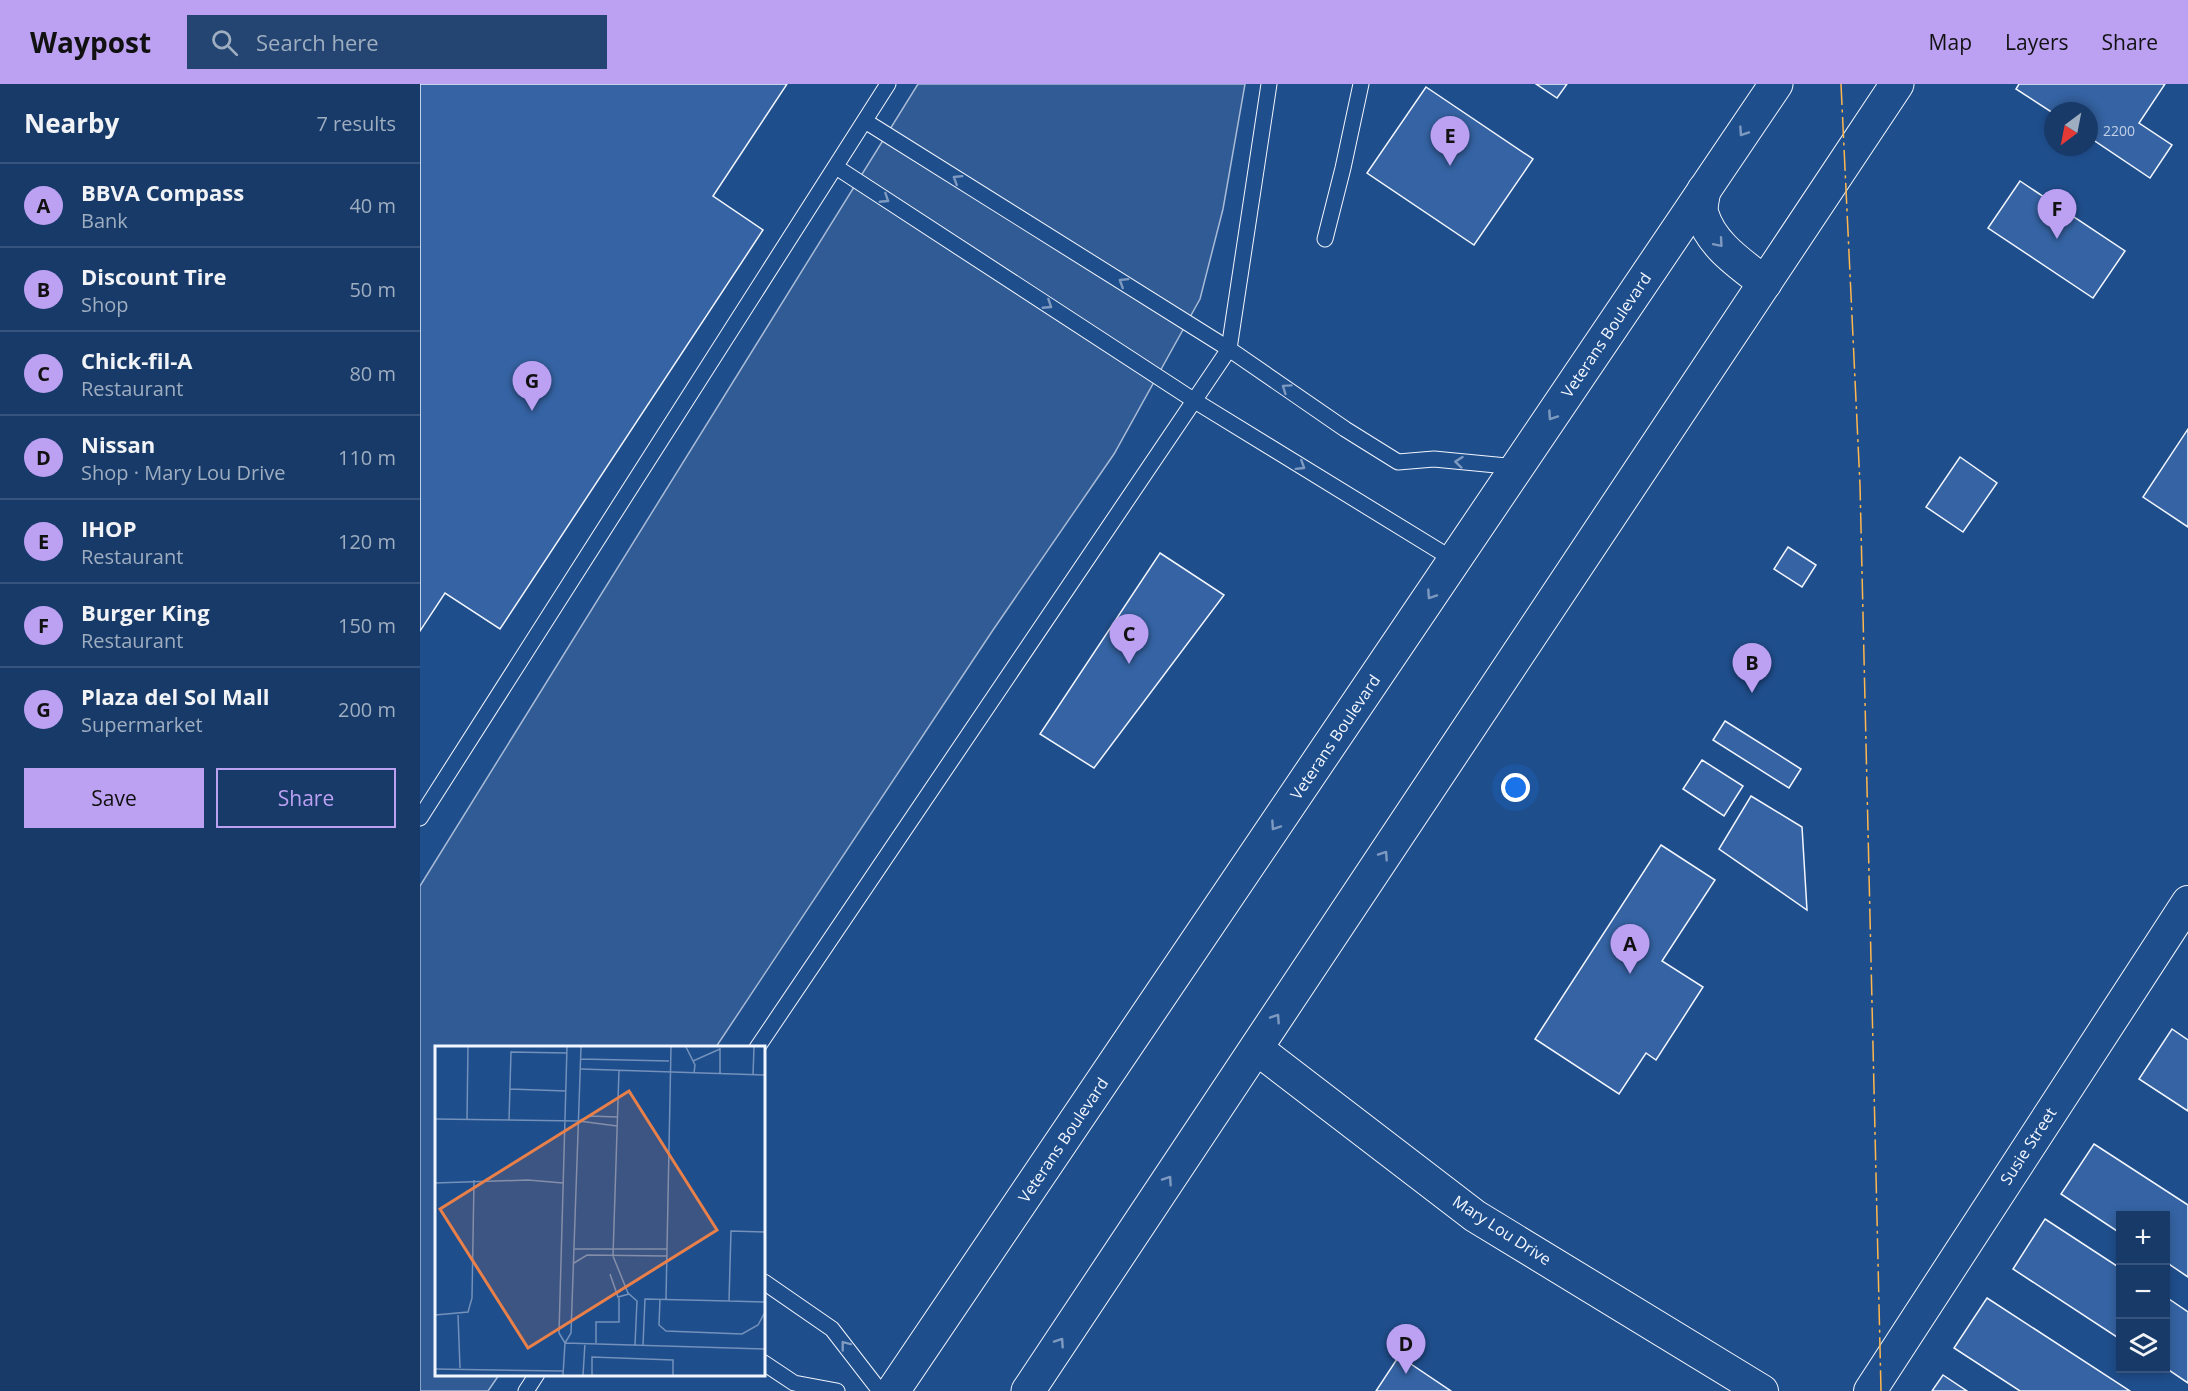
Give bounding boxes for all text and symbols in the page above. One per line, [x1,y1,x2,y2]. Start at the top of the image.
search box [187,15,607,69]
text: Waypost [30,23,151,61]
icon: search [208,26,241,59]
text: Search here [256,27,379,57]
text: Map [1929,28,1972,56]
text: Layers [2005,28,2069,56]
text: Share [2102,28,2158,56]
north arrow [2044,102,2098,156]
text: Nearby [24,105,119,141]
text: 7 results [316,110,396,137]
pin: E [1430,116,1470,166]
house number: 2200 [2103,121,2135,140]
one-way arrow [1739,126,1750,137]
one-way arrow [953,175,964,186]
text: BBVA Compass [81,177,244,207]
pin: F [2038,190,2076,239]
one-way arrow [878,191,889,202]
text: A [37,192,50,219]
text: 40 m [349,192,396,219]
text: Bank [81,207,128,234]
one-way arrow [1712,236,1723,247]
text: Discount Tire [81,261,227,291]
street label: Veterans Boulevard [1556,268,1656,402]
text: B [37,276,50,303]
text: 50 m [349,276,396,303]
one-way arrow [1118,279,1129,290]
text: Shop [81,291,129,318]
one-way arrow [1041,298,1052,309]
text: Chick-fil-A [81,345,192,375]
text: C [37,360,50,387]
text: 80 m [349,360,396,387]
pin: G [512,362,552,411]
text: Restaurant [81,375,183,402]
one-way arrow [1282,384,1293,395]
one-way arrow [1547,410,1559,420]
text: Nissan [81,429,155,459]
text: D [36,444,51,471]
text: 110 m [338,444,396,471]
one-way arrow [1454,456,1463,469]
text: Shop · Mary Lou Drive [81,459,286,486]
one-way arrow [1295,459,1305,471]
text: IHOP [81,513,136,543]
text: E [38,528,49,555]
text: 120 m [338,528,396,555]
text: Restaurant [81,543,183,570]
one-way arrow [1427,588,1438,599]
text: Burger King [81,597,210,627]
text: F [38,612,49,639]
text: 150 m [338,612,396,639]
pin: C [1110,614,1148,664]
text: Restaurant [81,627,183,654]
pin: B [1732,644,1772,693]
street label: Veterans Boulevard [1285,670,1385,804]
text: Plaza del Sol Mall [81,681,270,711]
text: G [36,696,51,723]
text: 200 m [338,696,396,723]
text: Supermarket [81,711,203,738]
button: Save [24,768,204,828]
button: Share [216,768,396,828]
your location [1501,773,1530,802]
one-way arrow [1271,820,1282,831]
one-way arrow [1377,851,1388,862]
pin: A [1610,924,1650,974]
one-way arrow [1269,1013,1280,1024]
inset map [435,1046,765,1376]
street label: Veterans Boulevard [1013,1073,1113,1207]
street label: Susie Street [1995,1103,2061,1189]
one-way arrow [1161,1176,1172,1187]
street label: Mary Lou Drive [1449,1190,1555,1270]
map controls [2116,1211,2170,1373]
button: + [2116,1211,2170,1265]
button: − [2116,1265,2170,1319]
button: layers [2116,1319,2170,1373]
pin: D [1386,1324,1426,1374]
one-way arrow [1053,1338,1064,1349]
one-way arrow [841,1340,852,1351]

